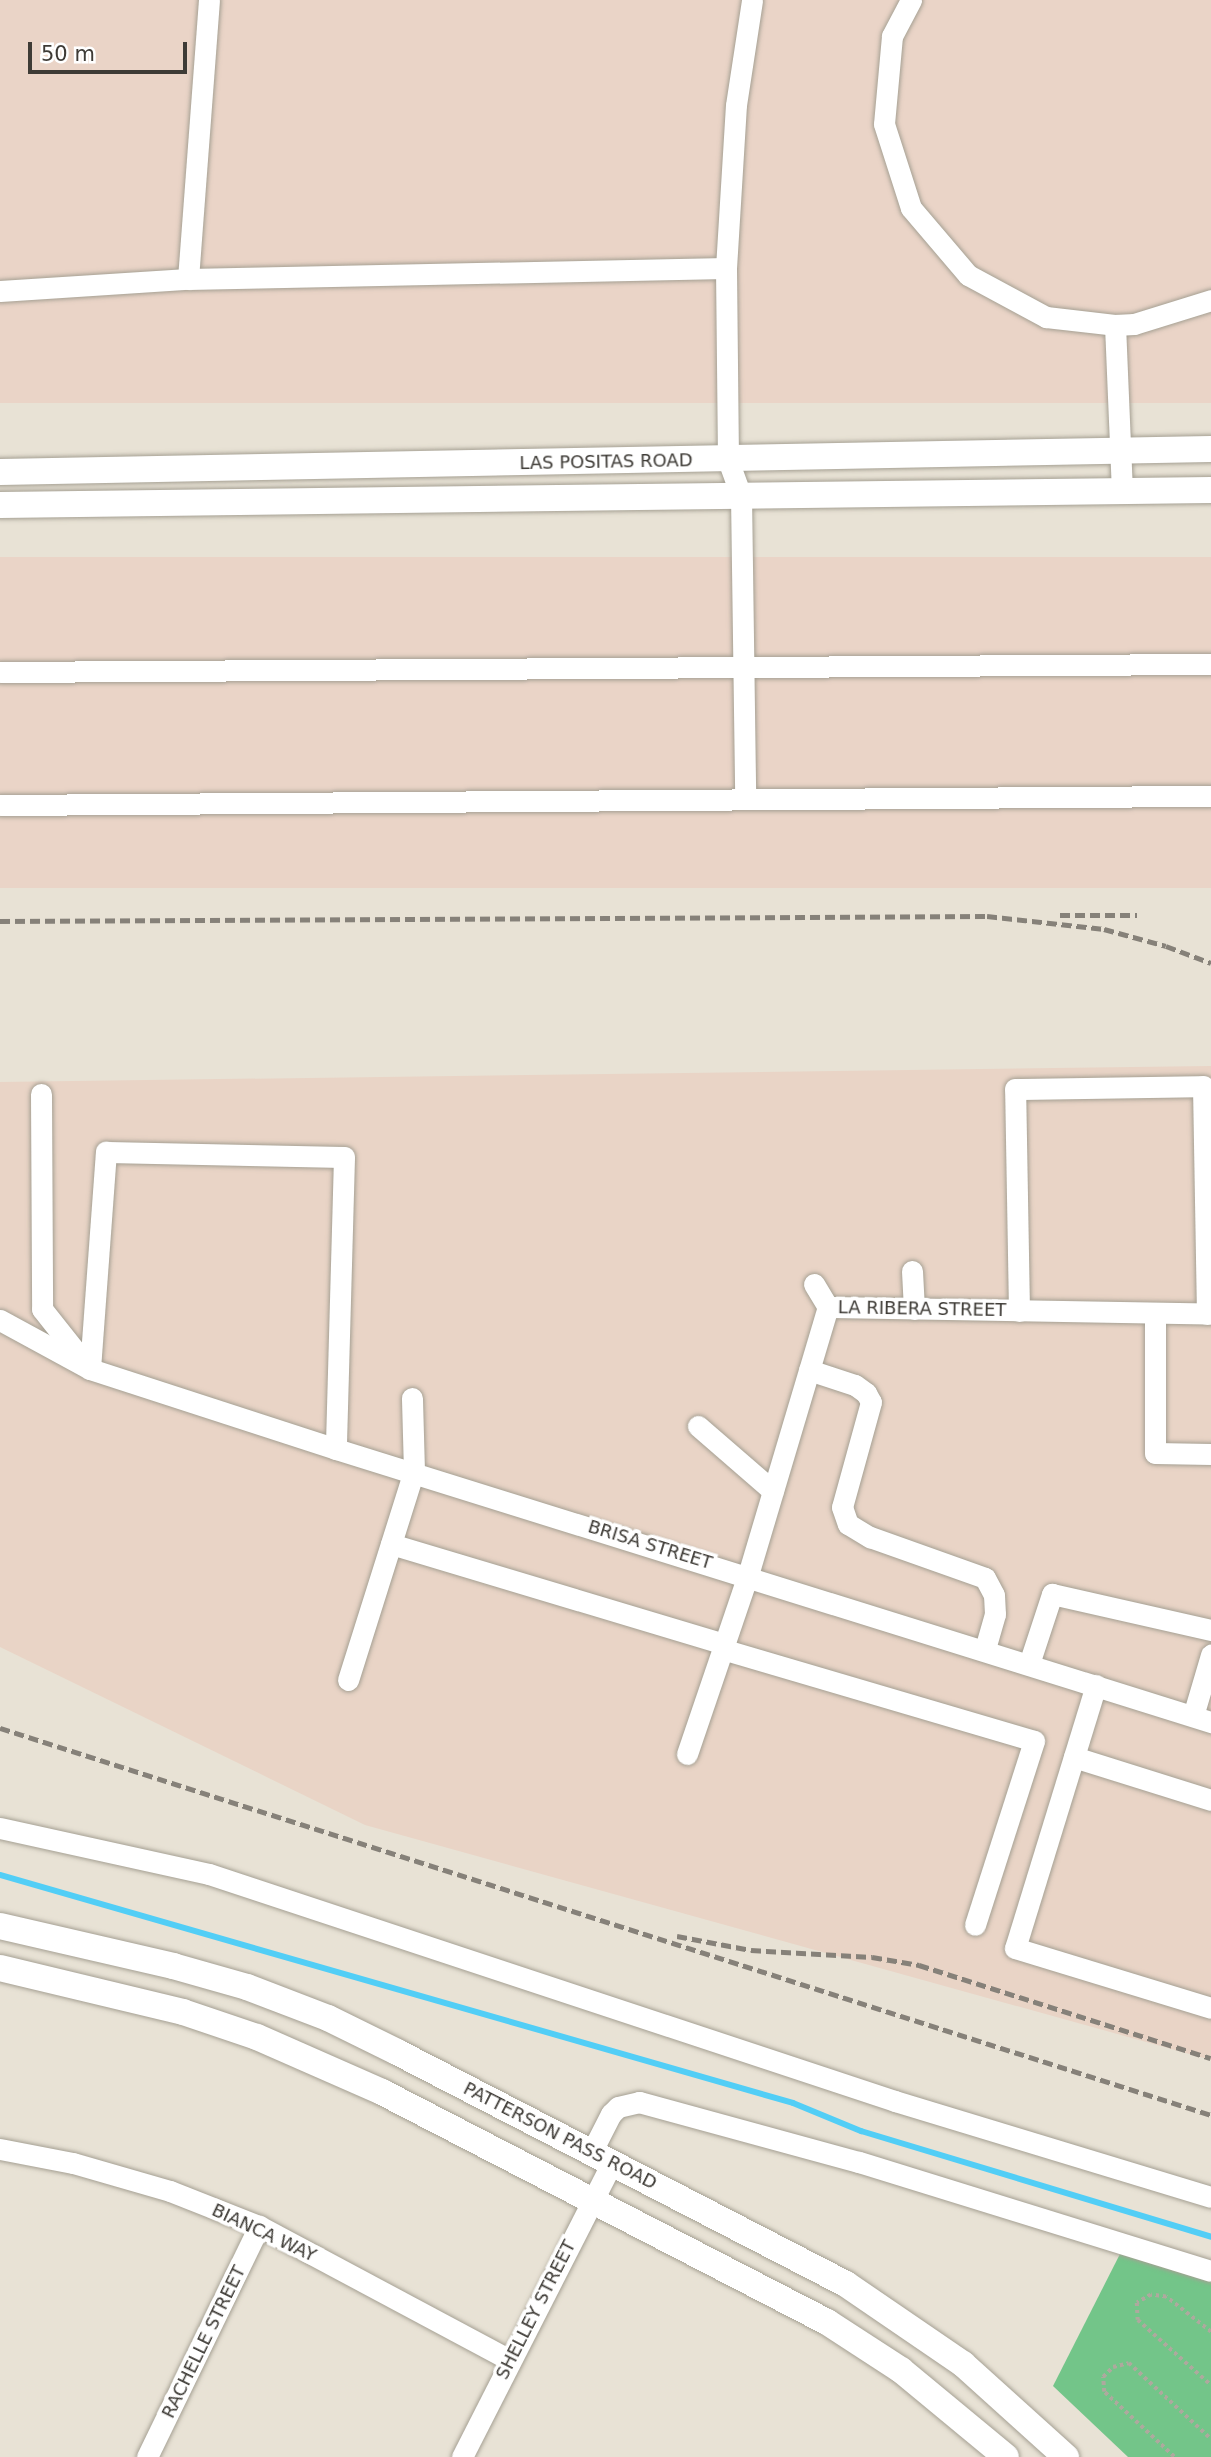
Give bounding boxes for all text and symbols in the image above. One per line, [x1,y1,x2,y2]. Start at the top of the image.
scale bar [32,28,191,72]
text: 50 m [41,42,95,66]
street label: LAS POSITAS ROAD [519,450,693,474]
street label: LA RIBERA STREET [838,1297,1006,1321]
street label: BRISA STREET [585,1516,715,1574]
street label: PATTERSON PASS ROAD [460,2078,660,2194]
street label: BIANCA WAY [208,2199,320,2267]
street label: SHELLEY STREET [492,2237,580,2383]
street label: RACHELLE STREET [158,2262,250,2422]

